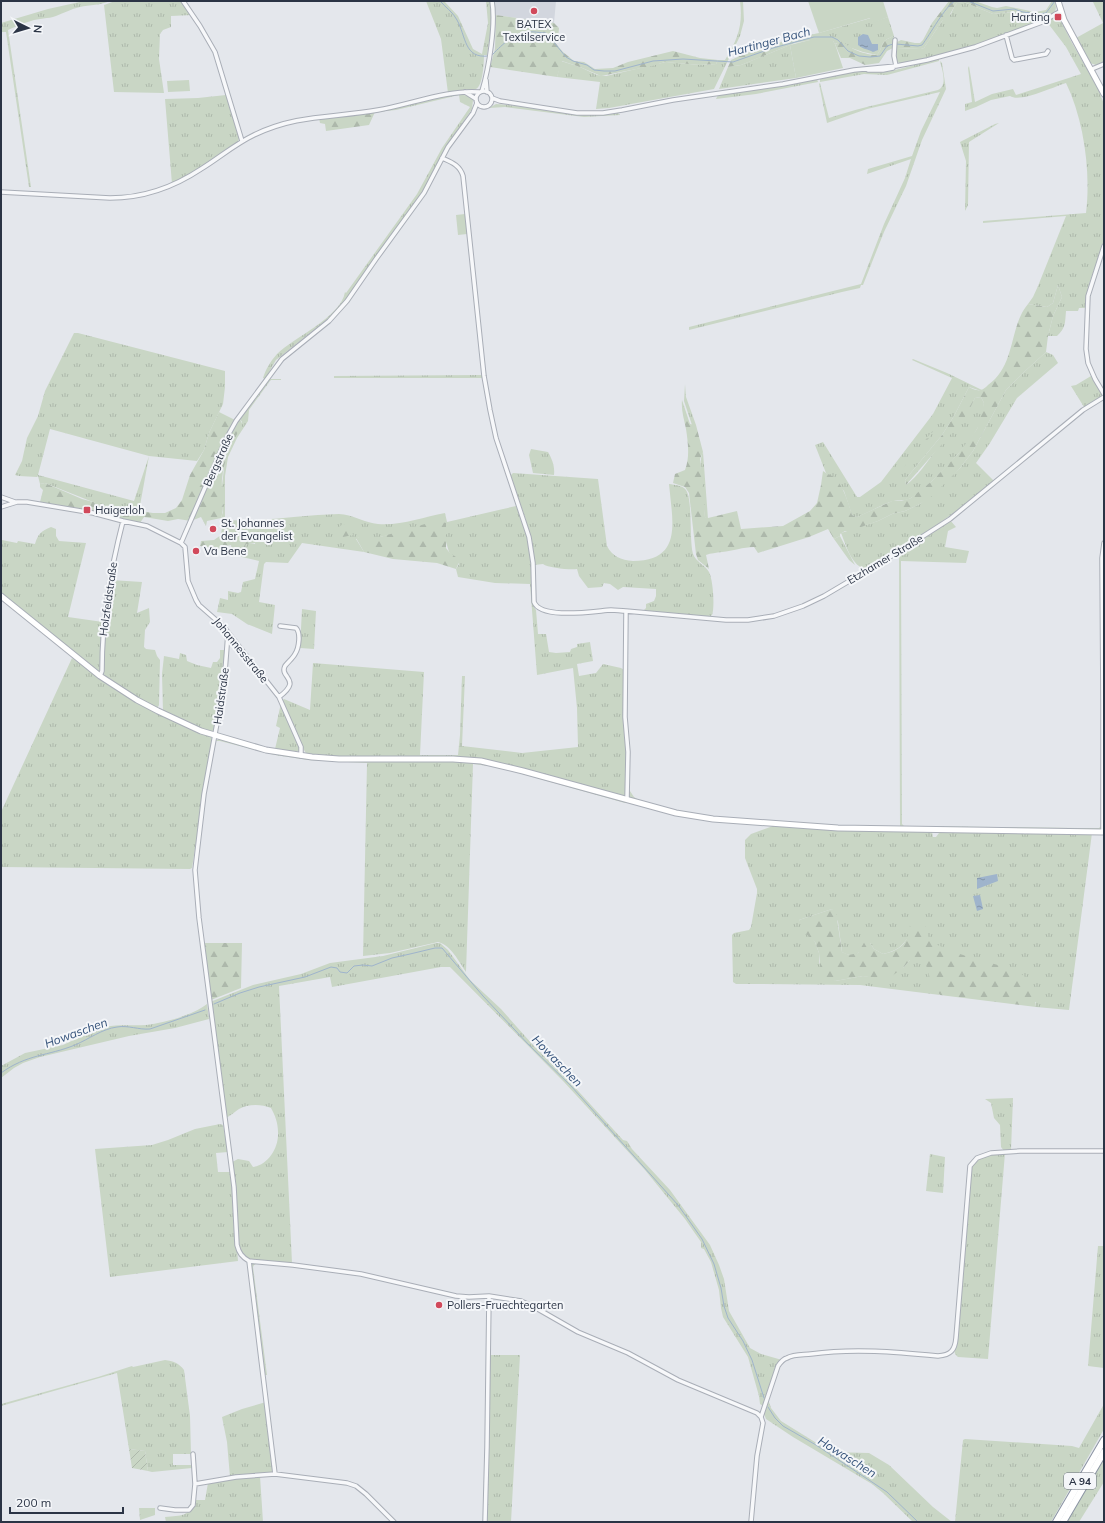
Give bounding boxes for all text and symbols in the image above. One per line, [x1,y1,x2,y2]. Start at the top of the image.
marker: BATEX Textilservice [529,6,539,16]
north arrow [8,8,48,48]
place label: Harting [1011,10,1050,24]
marker: Harting [1053,12,1063,22]
place label: BATEX Textilservice [503,17,565,44]
water label: Hartinger Bach [726,23,812,60]
text: N [31,24,45,34]
street label: Bergstraße [200,431,236,489]
place label: Haigerloh [95,503,145,517]
marker: Haigerloh [82,505,92,515]
place label: St. Johannes der Evangelist [221,516,293,543]
marker: St. Johannes der Evangelist [208,524,218,534]
street label: Etzhamer Straße [845,531,925,587]
place label: Va Bene [204,544,246,558]
marker: Va Bene [191,546,201,556]
street label: Holzfeldstraße [96,561,120,637]
street label: Johannesstraße [210,614,272,686]
street label: Haidstraße [210,667,232,725]
water label: Howaschen [42,1014,109,1051]
water label: Howaschen [529,1032,586,1090]
place label: Pollers-Fruechtegarten [447,1298,563,1312]
marker: Pollers-Fruechtegarten [434,1300,444,1310]
water label: Howaschen [815,1433,879,1480]
road number: A 94 [1064,1473,1096,1489]
scale bar [10,1489,123,1515]
text: 200 m [16,1495,51,1510]

